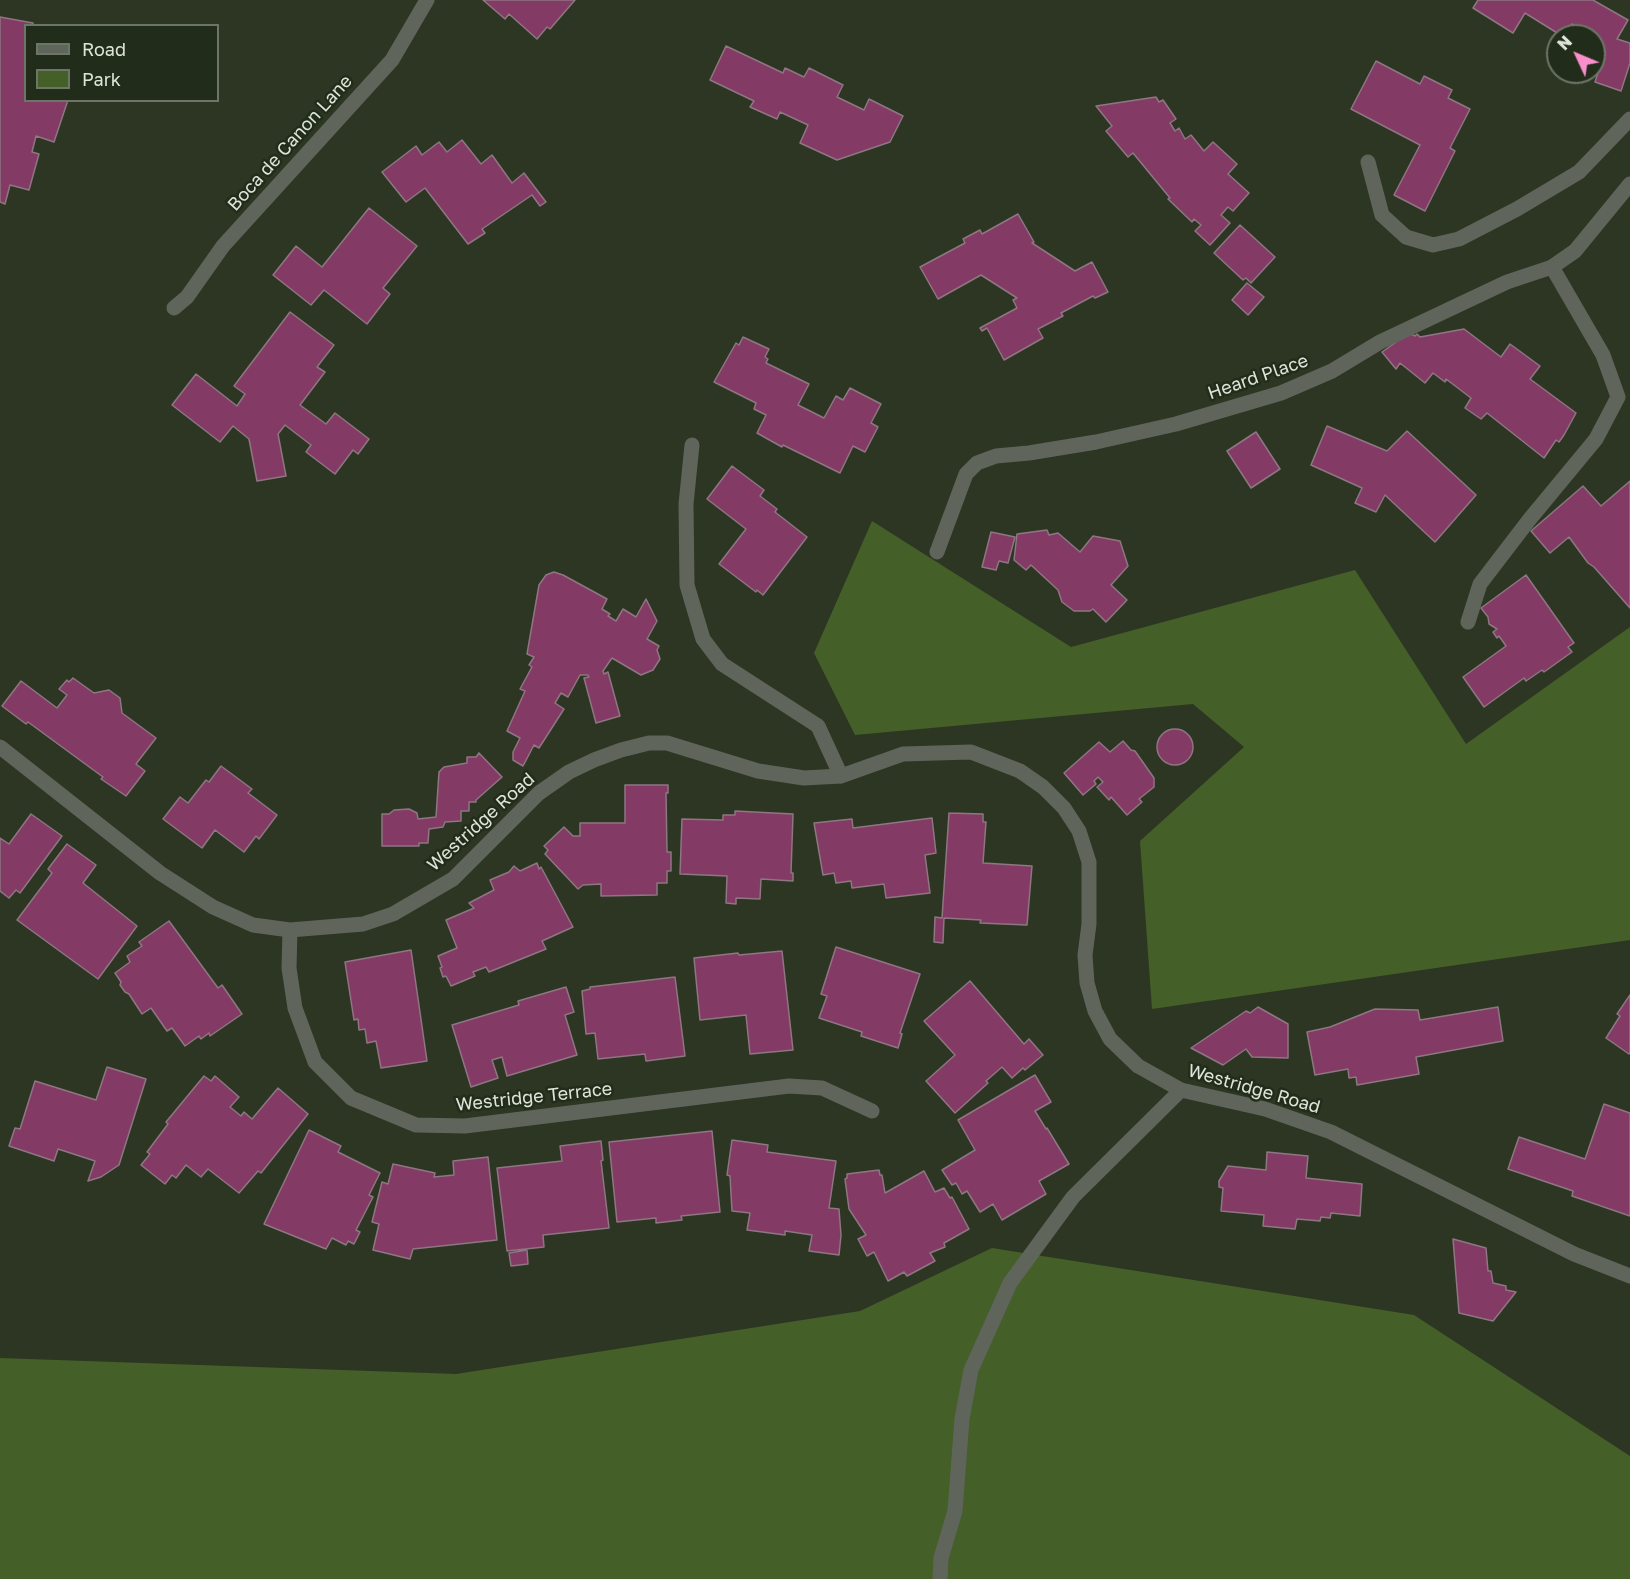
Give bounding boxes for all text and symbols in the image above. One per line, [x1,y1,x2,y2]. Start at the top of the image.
legend [24,24,219,102]
north arrow [1546,24,1606,84]
text: N [1553,32,1576,54]
text: Road [82,38,126,60]
text: Park [82,68,121,90]
street label: Boca de Canon Lane [223,71,357,215]
street label: Heard Place [1205,350,1311,404]
street label: Westridge Road [423,768,539,876]
street label: Westridge Road [1185,1060,1323,1118]
street label: Westridge Terrace [455,1078,613,1116]

